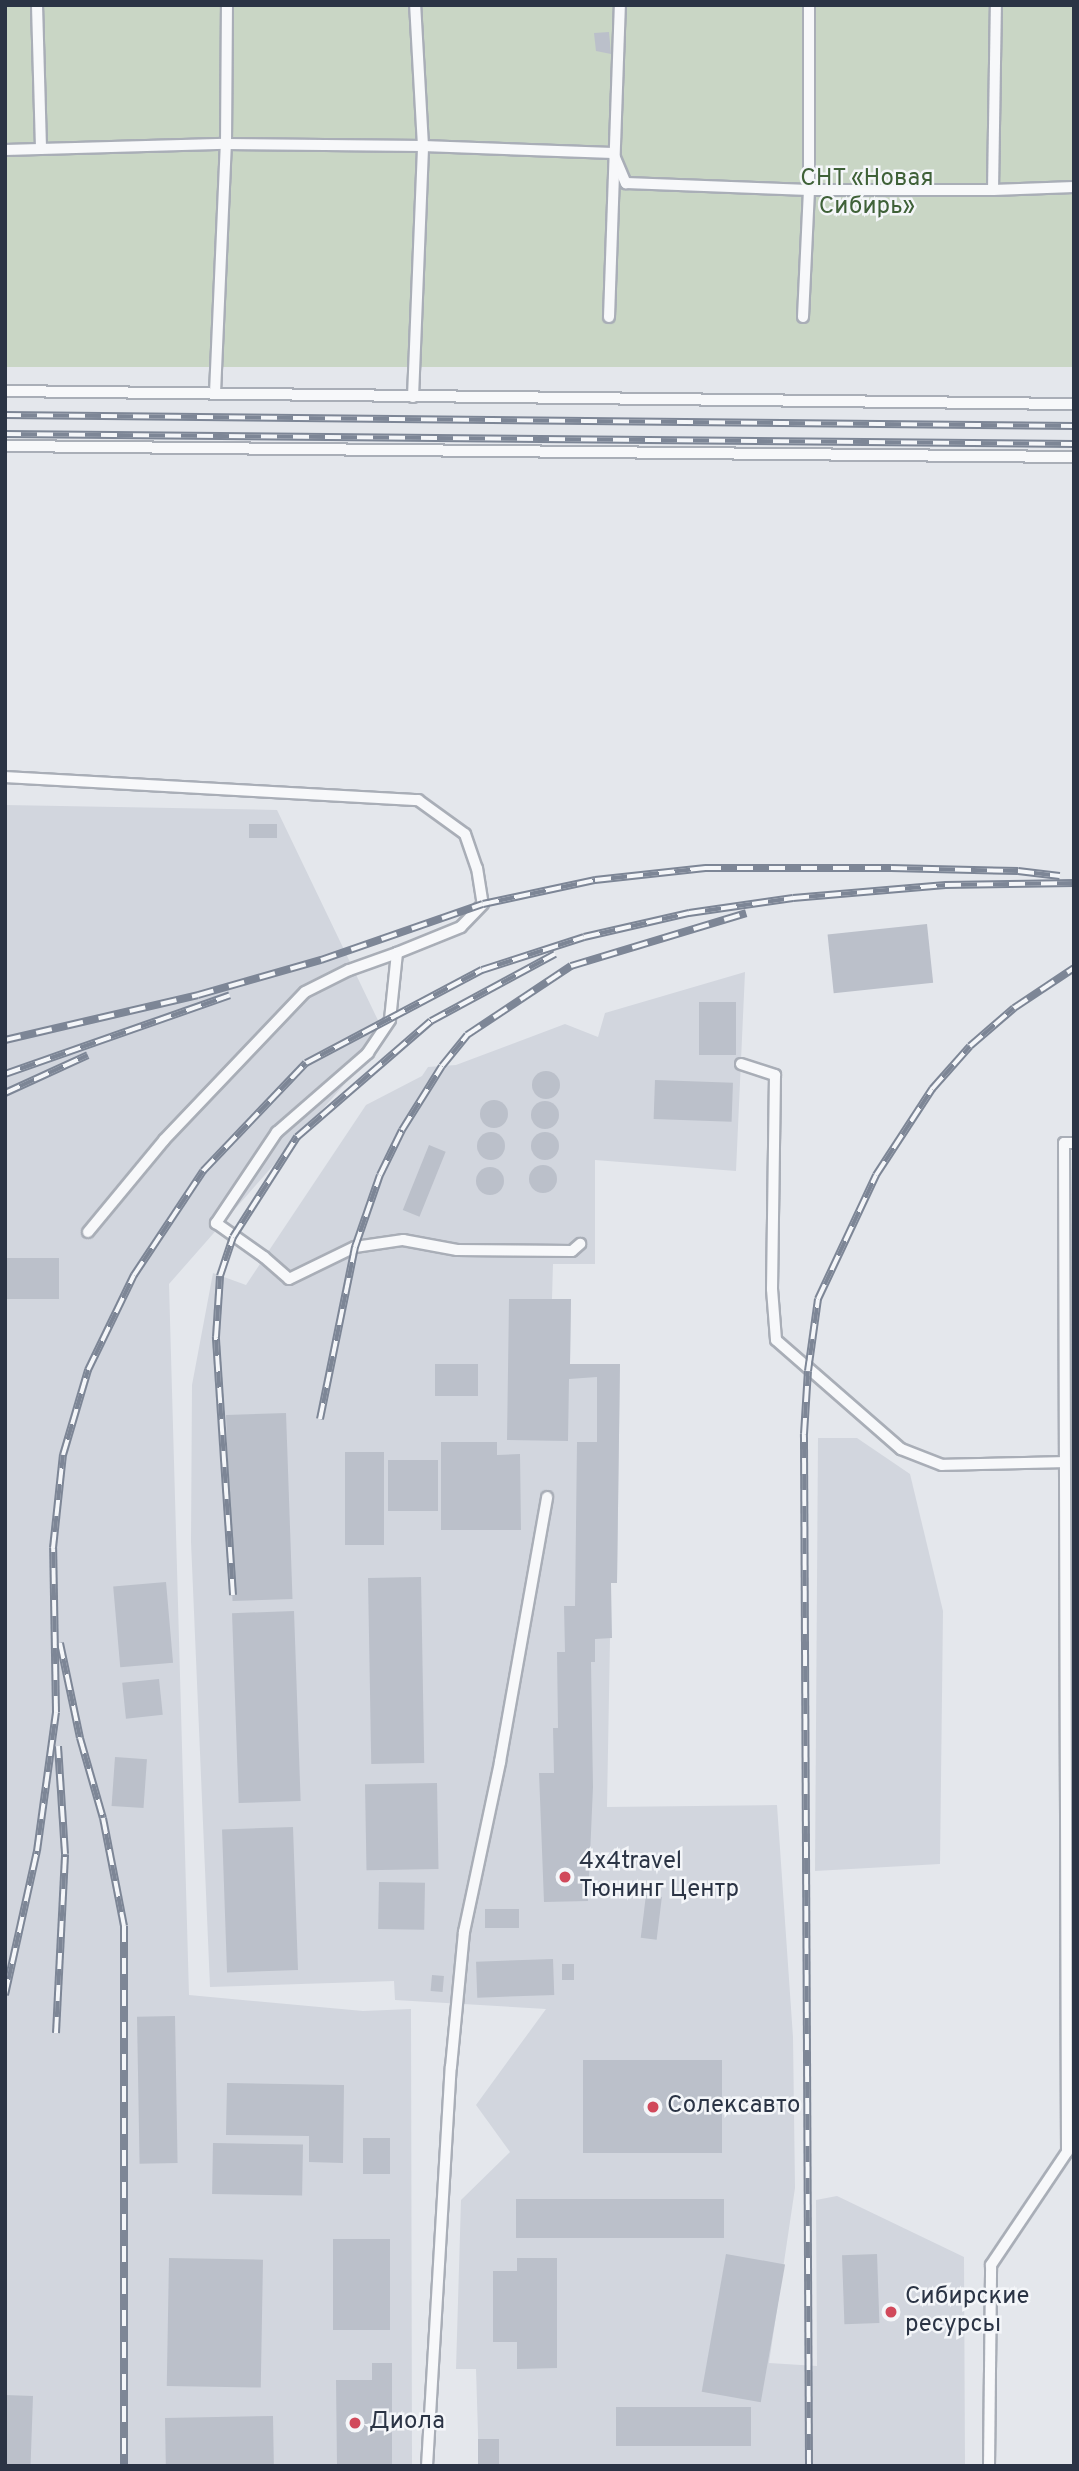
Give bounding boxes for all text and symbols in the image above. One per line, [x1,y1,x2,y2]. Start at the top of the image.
park label: СНТ «Новая Сибирь» [800,166,934,222]
place label: 4x4travel Тюнинг Центр [579,1849,739,1905]
marker: 4x4travel Тюнинг Центр [557,1869,573,1885]
place label: Солексавто [667,2093,800,2121]
marker: Солексавто [645,2099,661,2115]
place label: Сибирские ресурсы [905,2284,1029,2340]
marker: Сибирские ресурсы [883,2304,899,2320]
place label: Диола [369,2409,445,2437]
marker: Диола [347,2415,363,2431]

